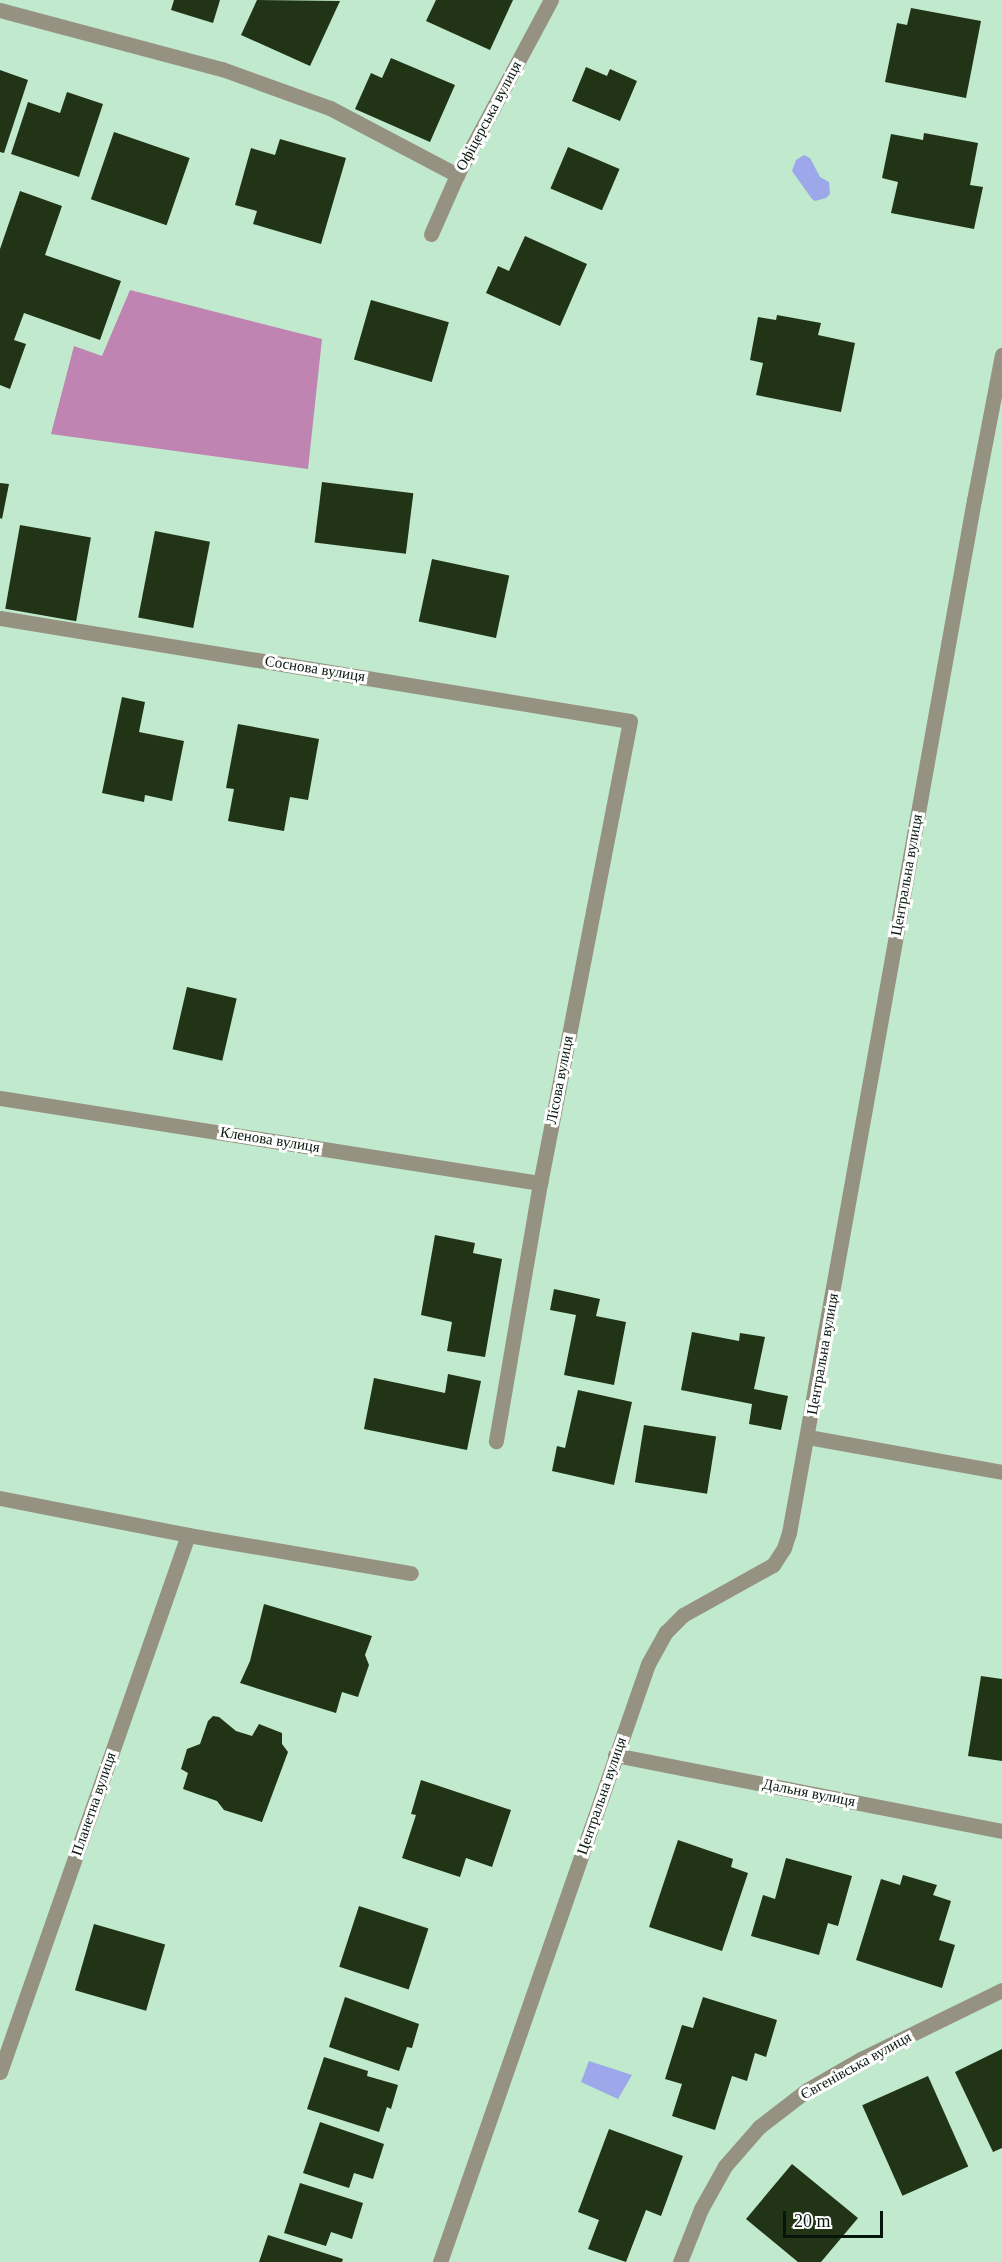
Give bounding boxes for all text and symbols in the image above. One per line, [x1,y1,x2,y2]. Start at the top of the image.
street label: Офіцерська вулиця [452,58,526,174]
street label: Соснова вулиця [264,652,366,686]
street label: Центральна вулиця [887,813,927,937]
street label: Лісова вулиця [543,1034,577,1126]
street label: Кленова вулиця [219,1123,321,1157]
street label: Центральна вулиця [803,1292,843,1416]
street label: Центральна вулиця [573,1735,631,1857]
street label: Планетна вулиця [68,1750,120,1858]
street label: Дальня вулиця [761,1775,857,1811]
street label: Євгенівська вулиця [798,2028,914,2104]
scale bar [786,2199,886,2237]
text: 20 m [794,2211,831,2231]

